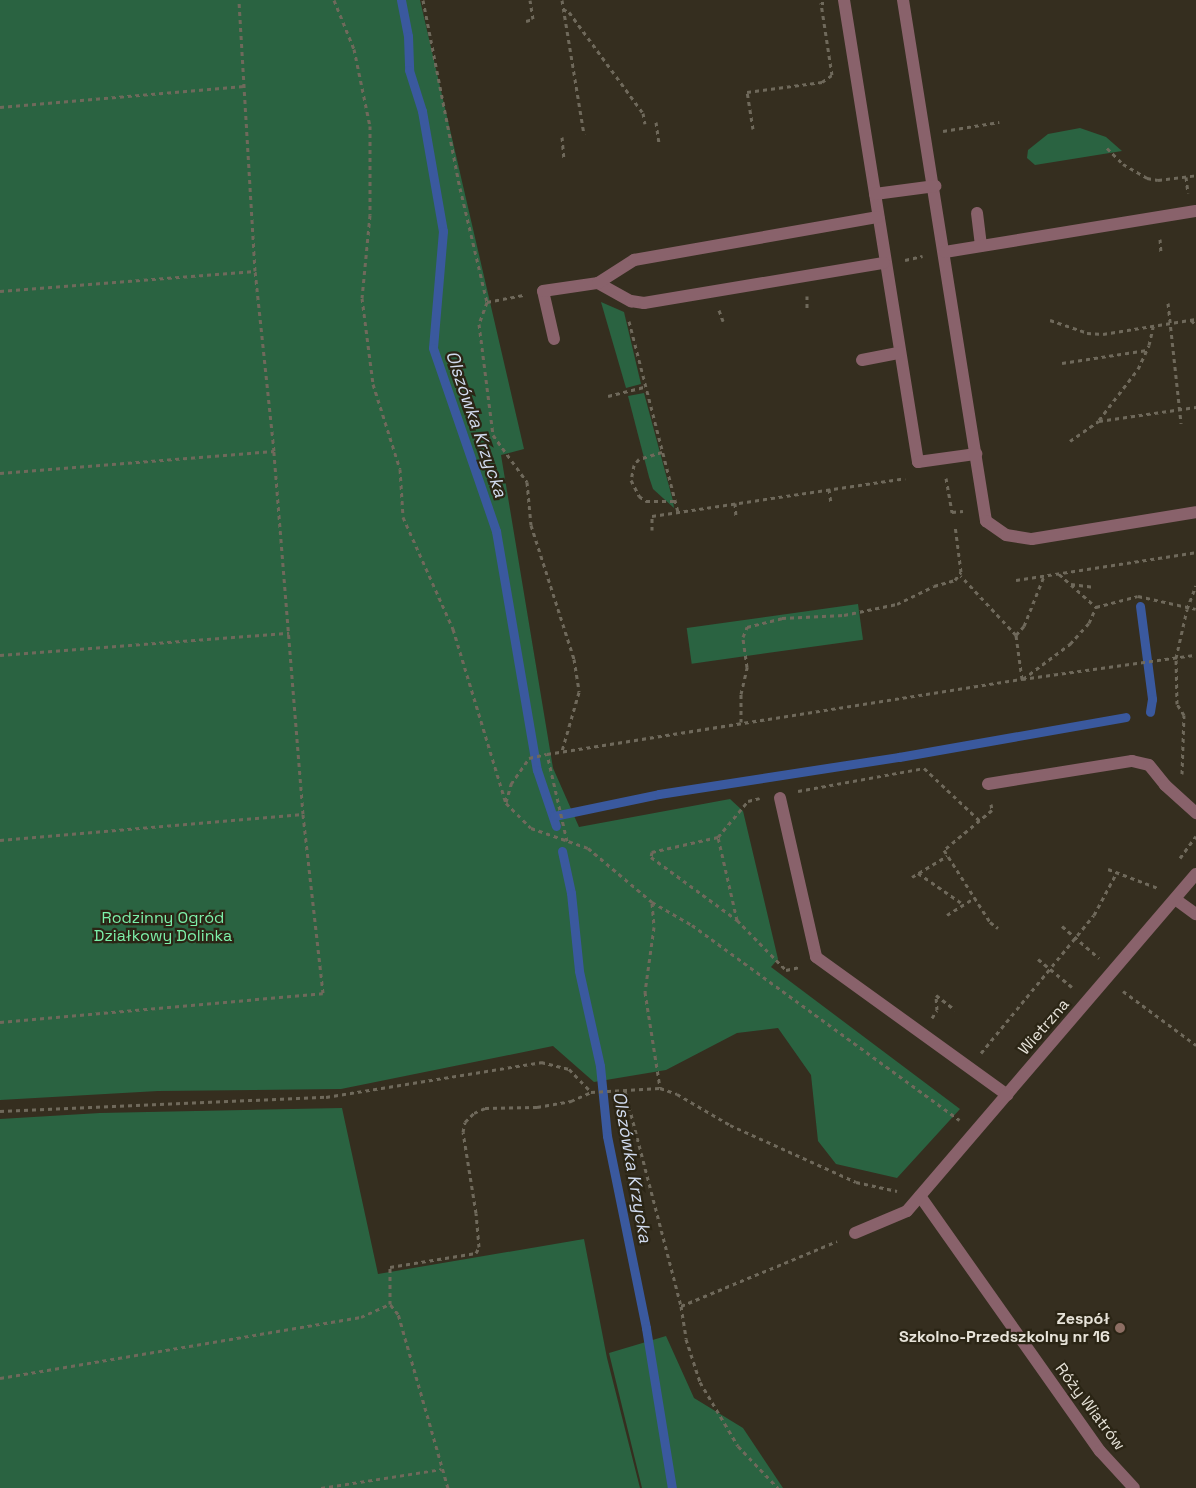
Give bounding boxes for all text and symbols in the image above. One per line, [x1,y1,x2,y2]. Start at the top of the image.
water label: Olszówka Krzycka [441,348,511,500]
park label: Rodzinny Ogród Działkowy Dolinka [94,908,232,946]
street label: Wietrzna [1015,995,1073,1059]
water label: Olszówka Krzycka [608,1090,656,1244]
place label: Zespół Szkolno-Przedszkolny nr 16 [899,1309,1110,1347]
marker: Zespół Szkolno-Przedszkolny nr 16 [1114,1322,1126,1334]
street label: Róży Wiatrów [1051,1360,1129,1454]

